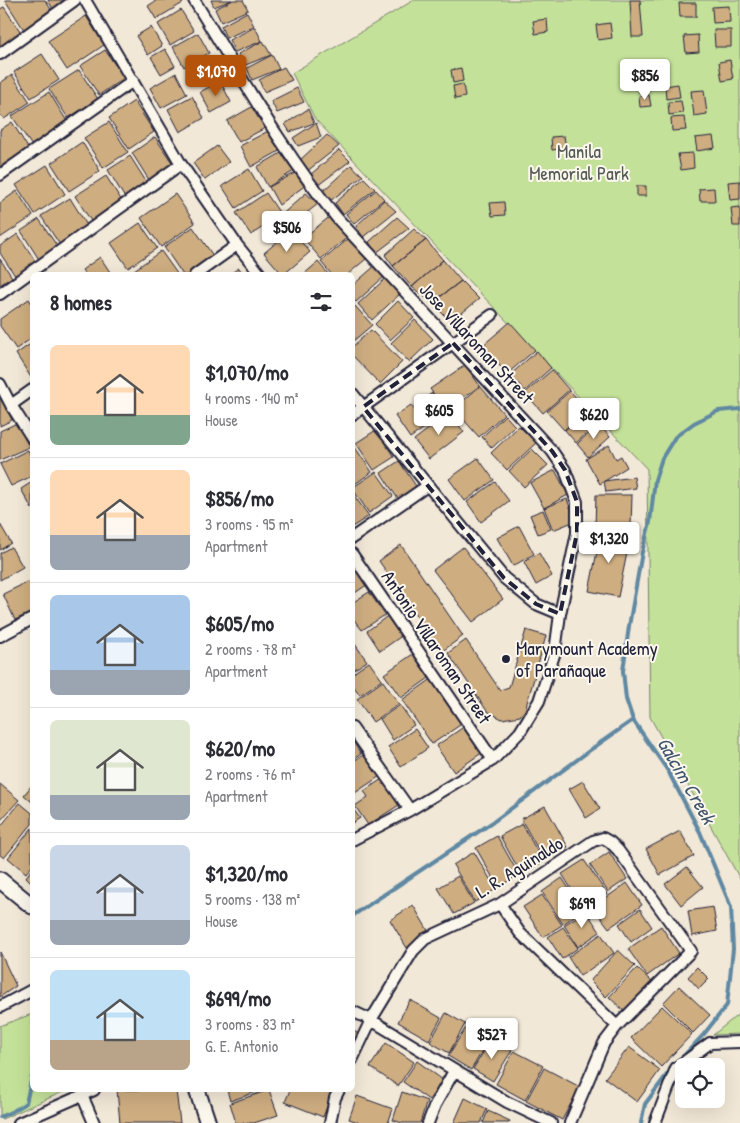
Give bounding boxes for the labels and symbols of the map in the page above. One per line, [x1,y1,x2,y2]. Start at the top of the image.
pin: $1,070 [175,54,257,97]
pin: $856 [615,58,675,101]
park label: Manila Memorial Park [529,138,629,186]
pin: $506 [257,210,317,253]
street label: Jose Villaroman Street [414,277,540,410]
pin: $605 [409,394,469,436]
pin: $620 [564,398,624,440]
pin: $1,320 [568,522,650,564]
street label: Antonio Villaroman Street [376,565,498,729]
place label: Marymount Academy of Parañaque [516,635,658,683]
marker: Marymount Academy of Parañaque [500,653,512,665]
water label: Galcim Creek [651,732,724,830]
street label: L. R. Aguinaldo [470,830,568,904]
pin: $699 [552,886,612,929]
pin: $527 [462,1018,522,1060]

